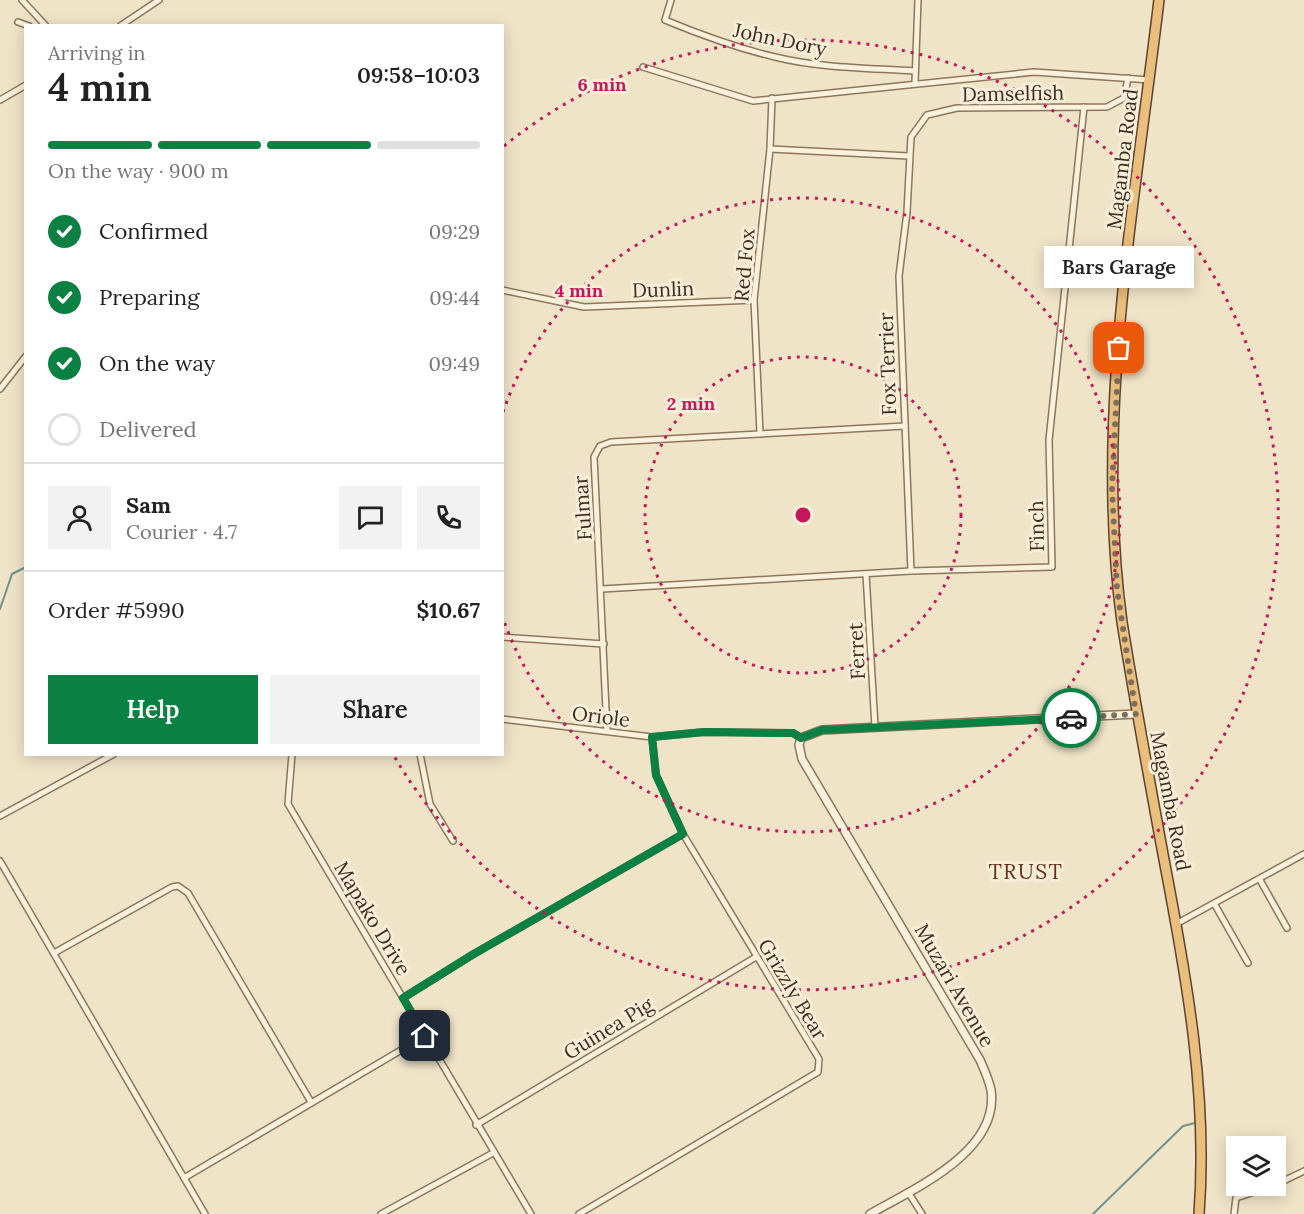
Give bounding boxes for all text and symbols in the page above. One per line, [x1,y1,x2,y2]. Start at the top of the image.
street label: John Dory [730,17,829,61]
text: Arriving in [48,40,145,65]
text: 09:58–10:03 [357,61,480,89]
text: 4 min [48,62,152,112]
text: 6 min [577,73,627,96]
street label: Damselfish [962,80,1064,106]
street label: Magamba Road [1101,87,1143,231]
text: On the way · 900 m [48,158,229,183]
icon: check [48,215,81,248]
text: Confirmed [99,217,208,245]
text: 09:29 [429,219,480,244]
street label: Red Fox [728,227,760,303]
callout: Bars Garage [1044,246,1194,288]
text: Bars Garage [1062,254,1176,279]
street label: Dunlin [631,275,695,303]
text: 4 min [555,279,604,302]
icon: check [48,281,81,314]
text: Preparing [99,283,199,311]
text: 09:44 [429,285,480,310]
street label: Fox Terrier [873,312,901,416]
pin [1093,322,1144,373]
icon: bag [1102,331,1135,364]
icon: check [48,347,81,380]
text: On the way [99,349,215,377]
text: 09:49 [429,351,480,376]
text: 2 min [667,392,716,415]
text: Delivered [99,415,197,443]
street label: Fulmar [567,474,597,541]
button: person [48,486,111,549]
button: chat [339,486,402,549]
button: phone [417,486,480,549]
text: Sam [126,491,171,519]
street label: Finch [1023,500,1049,552]
centre of rings [793,505,813,525]
text: Courier · 4.7 [126,519,237,544]
text: Order #5990 [48,596,185,624]
text: $10.67 [416,596,480,624]
street label: Ferret [842,622,870,680]
button: Help [48,675,258,744]
button: Share [270,675,480,744]
courier [1041,688,1101,748]
street label: Oriole [571,700,632,732]
icon: car [1055,702,1088,735]
street label: Magamba Road [1145,729,1197,873]
street label: Mapako Drive [329,856,417,980]
district label: TRUST [988,858,1064,885]
street label: Muzari Avenue [910,919,1000,1051]
street label: Grizzly Bear [753,934,833,1044]
street label: Guinea Pig [559,991,658,1064]
pin [399,1010,450,1061]
icon: home [408,1019,441,1052]
map controls [1226,1136,1286,1196]
button: layers [1226,1136,1286,1196]

